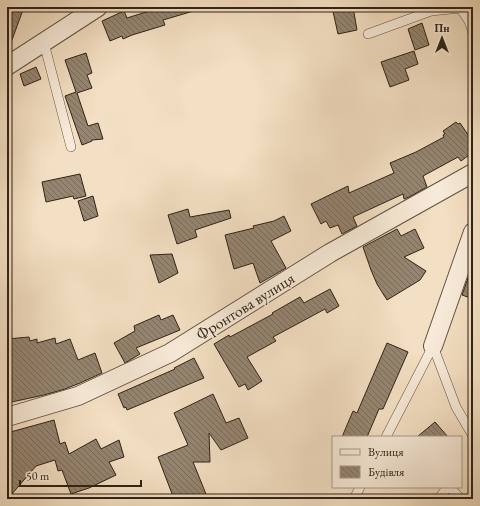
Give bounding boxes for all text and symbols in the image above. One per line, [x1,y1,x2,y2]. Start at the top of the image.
north arrow [422,18,462,58]
text: Пн [434,21,450,35]
street label: Фронтова вулиця [192,268,298,345]
legend [332,436,462,488]
text: Вулиця [368,444,404,460]
scale bar [20,462,141,488]
text: Будівля [368,464,405,480]
text: 50 m [26,468,50,484]

